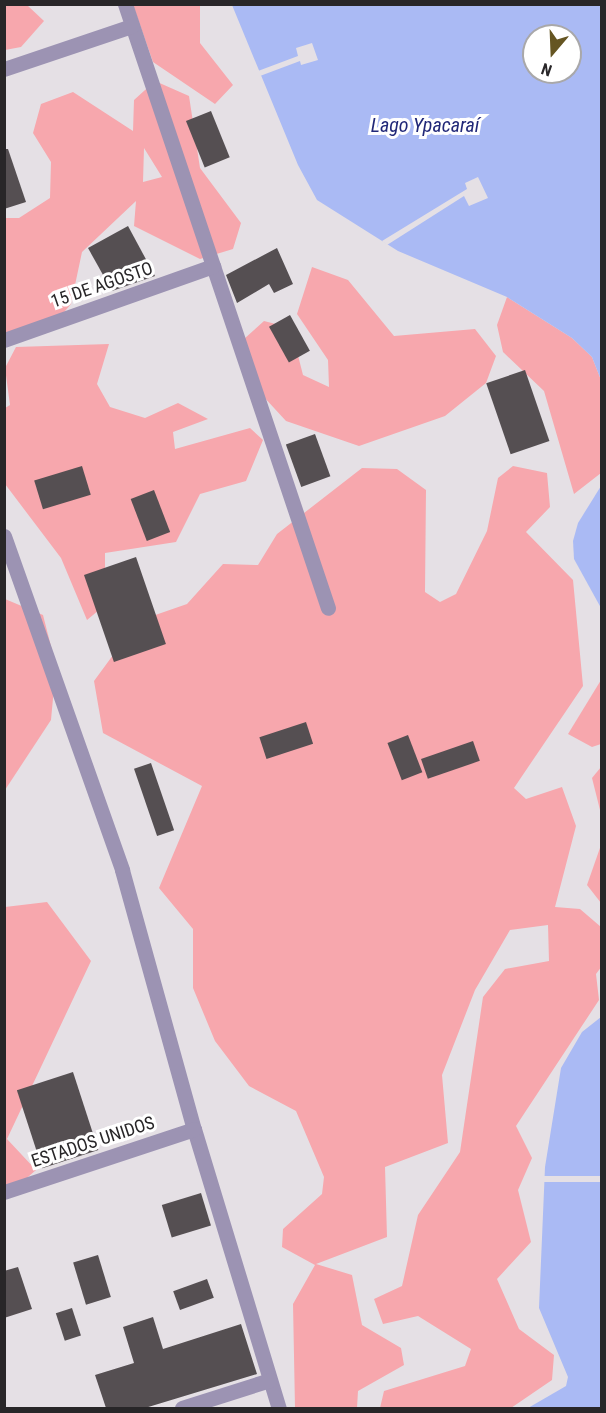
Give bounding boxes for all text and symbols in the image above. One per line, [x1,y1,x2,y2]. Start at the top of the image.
north arrow [522,24,582,84]
text: N [539,59,554,80]
water label: Lago Ypacaraí [371,113,479,137]
street label: 15 DE AGOSTO [48,257,156,313]
street label: ESTADOS UNIDOS [29,1112,157,1172]

